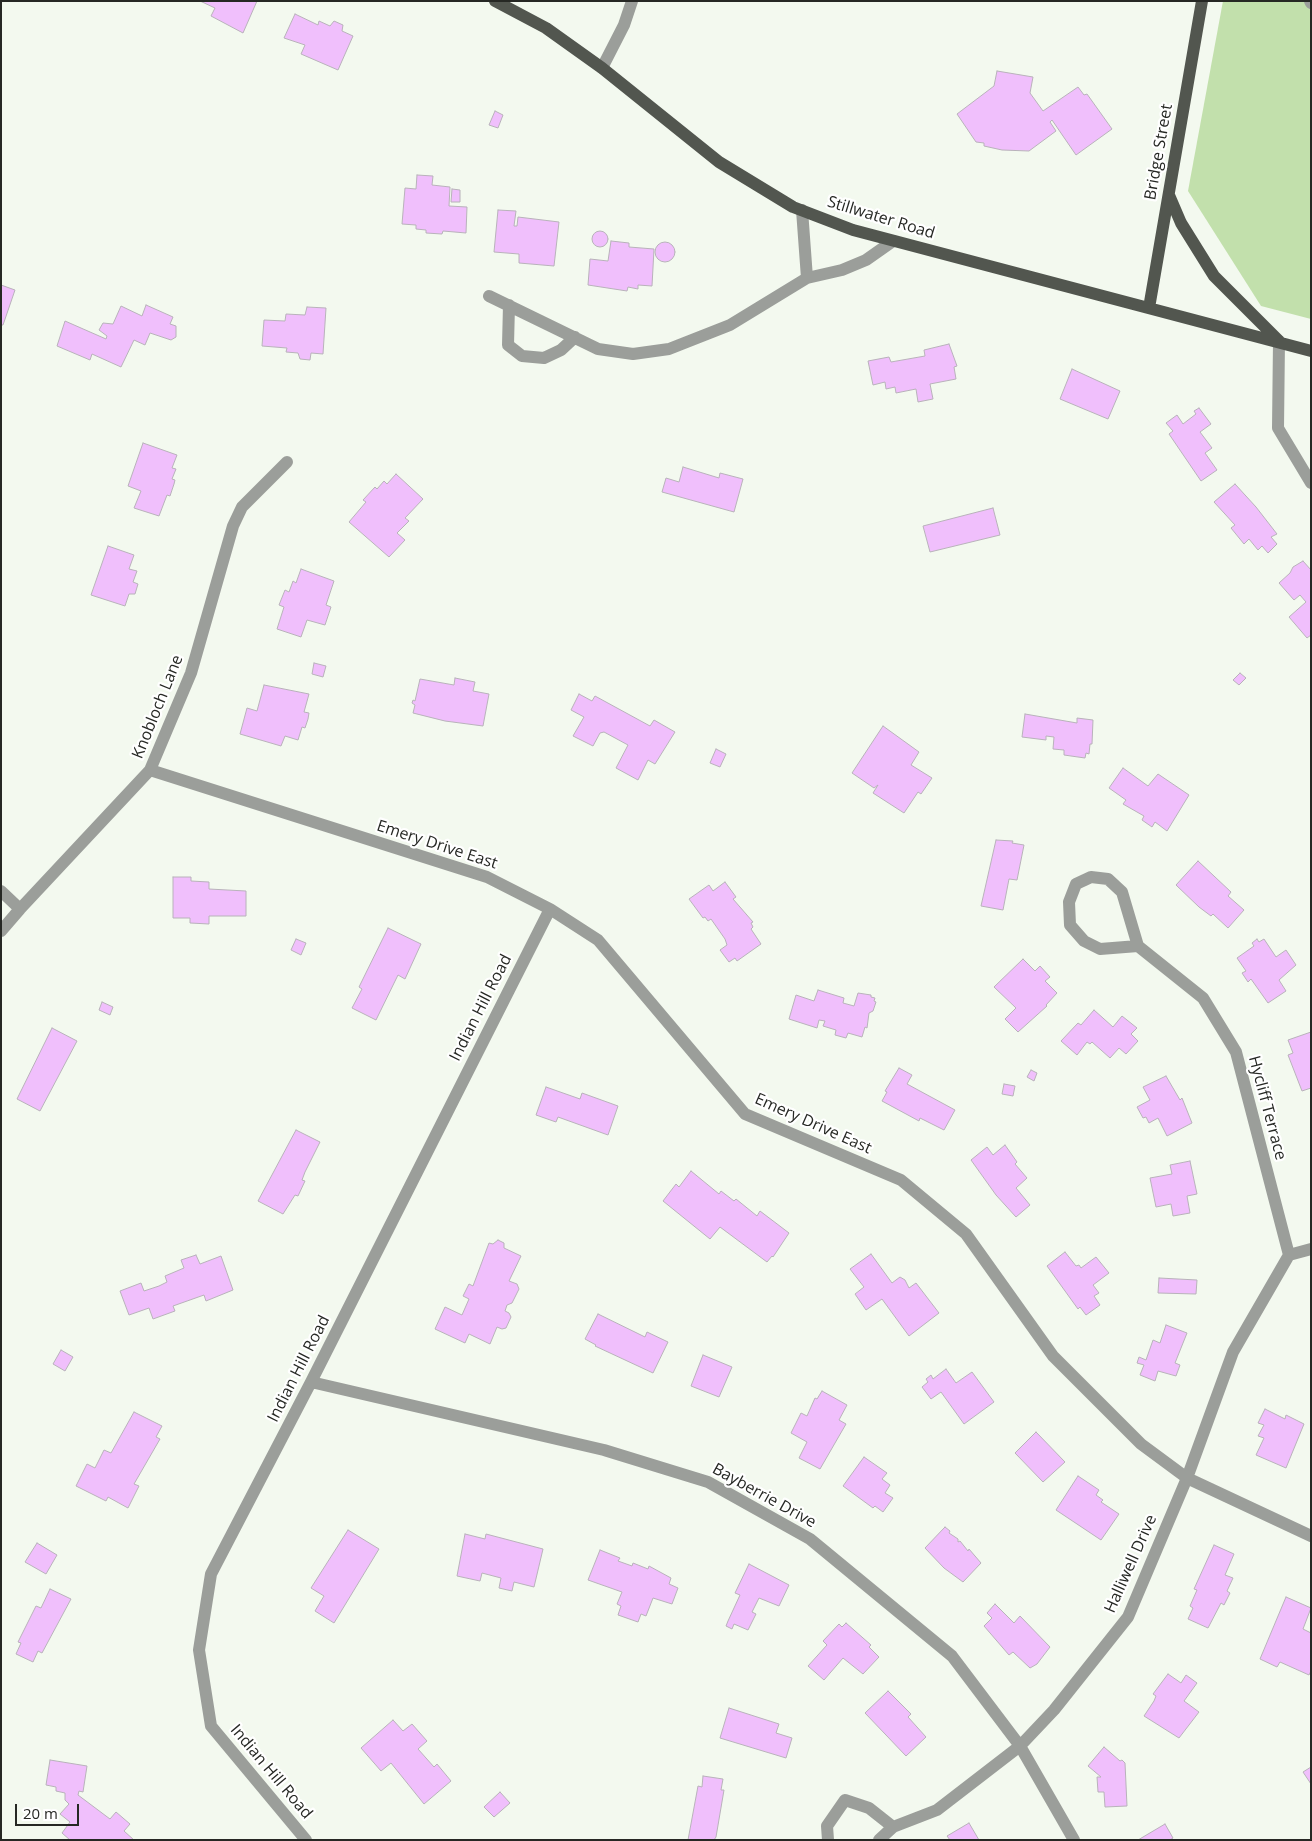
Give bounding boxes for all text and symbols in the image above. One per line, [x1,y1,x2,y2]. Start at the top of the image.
street label: Bridge Street [1141,102,1177,202]
street label: Stillwater Road [825,193,937,243]
street label: Knobloch Lane [128,652,188,762]
street label: Emery Drive East [374,816,500,874]
street label: Indian Hill Road [446,951,516,1065]
street label: Hycliff Terrace [1244,1054,1290,1162]
street label: Emery Drive East [752,1090,874,1158]
street label: Indian Hill Road [264,1312,334,1426]
street label: Bayberrie Drive [709,1460,819,1532]
street label: Halliwell Drive [1101,1512,1161,1616]
street label: Indian Hill Road [226,1721,316,1823]
scale bar [18,1794,81,1826]
text: 20 m [23,1803,58,1823]

